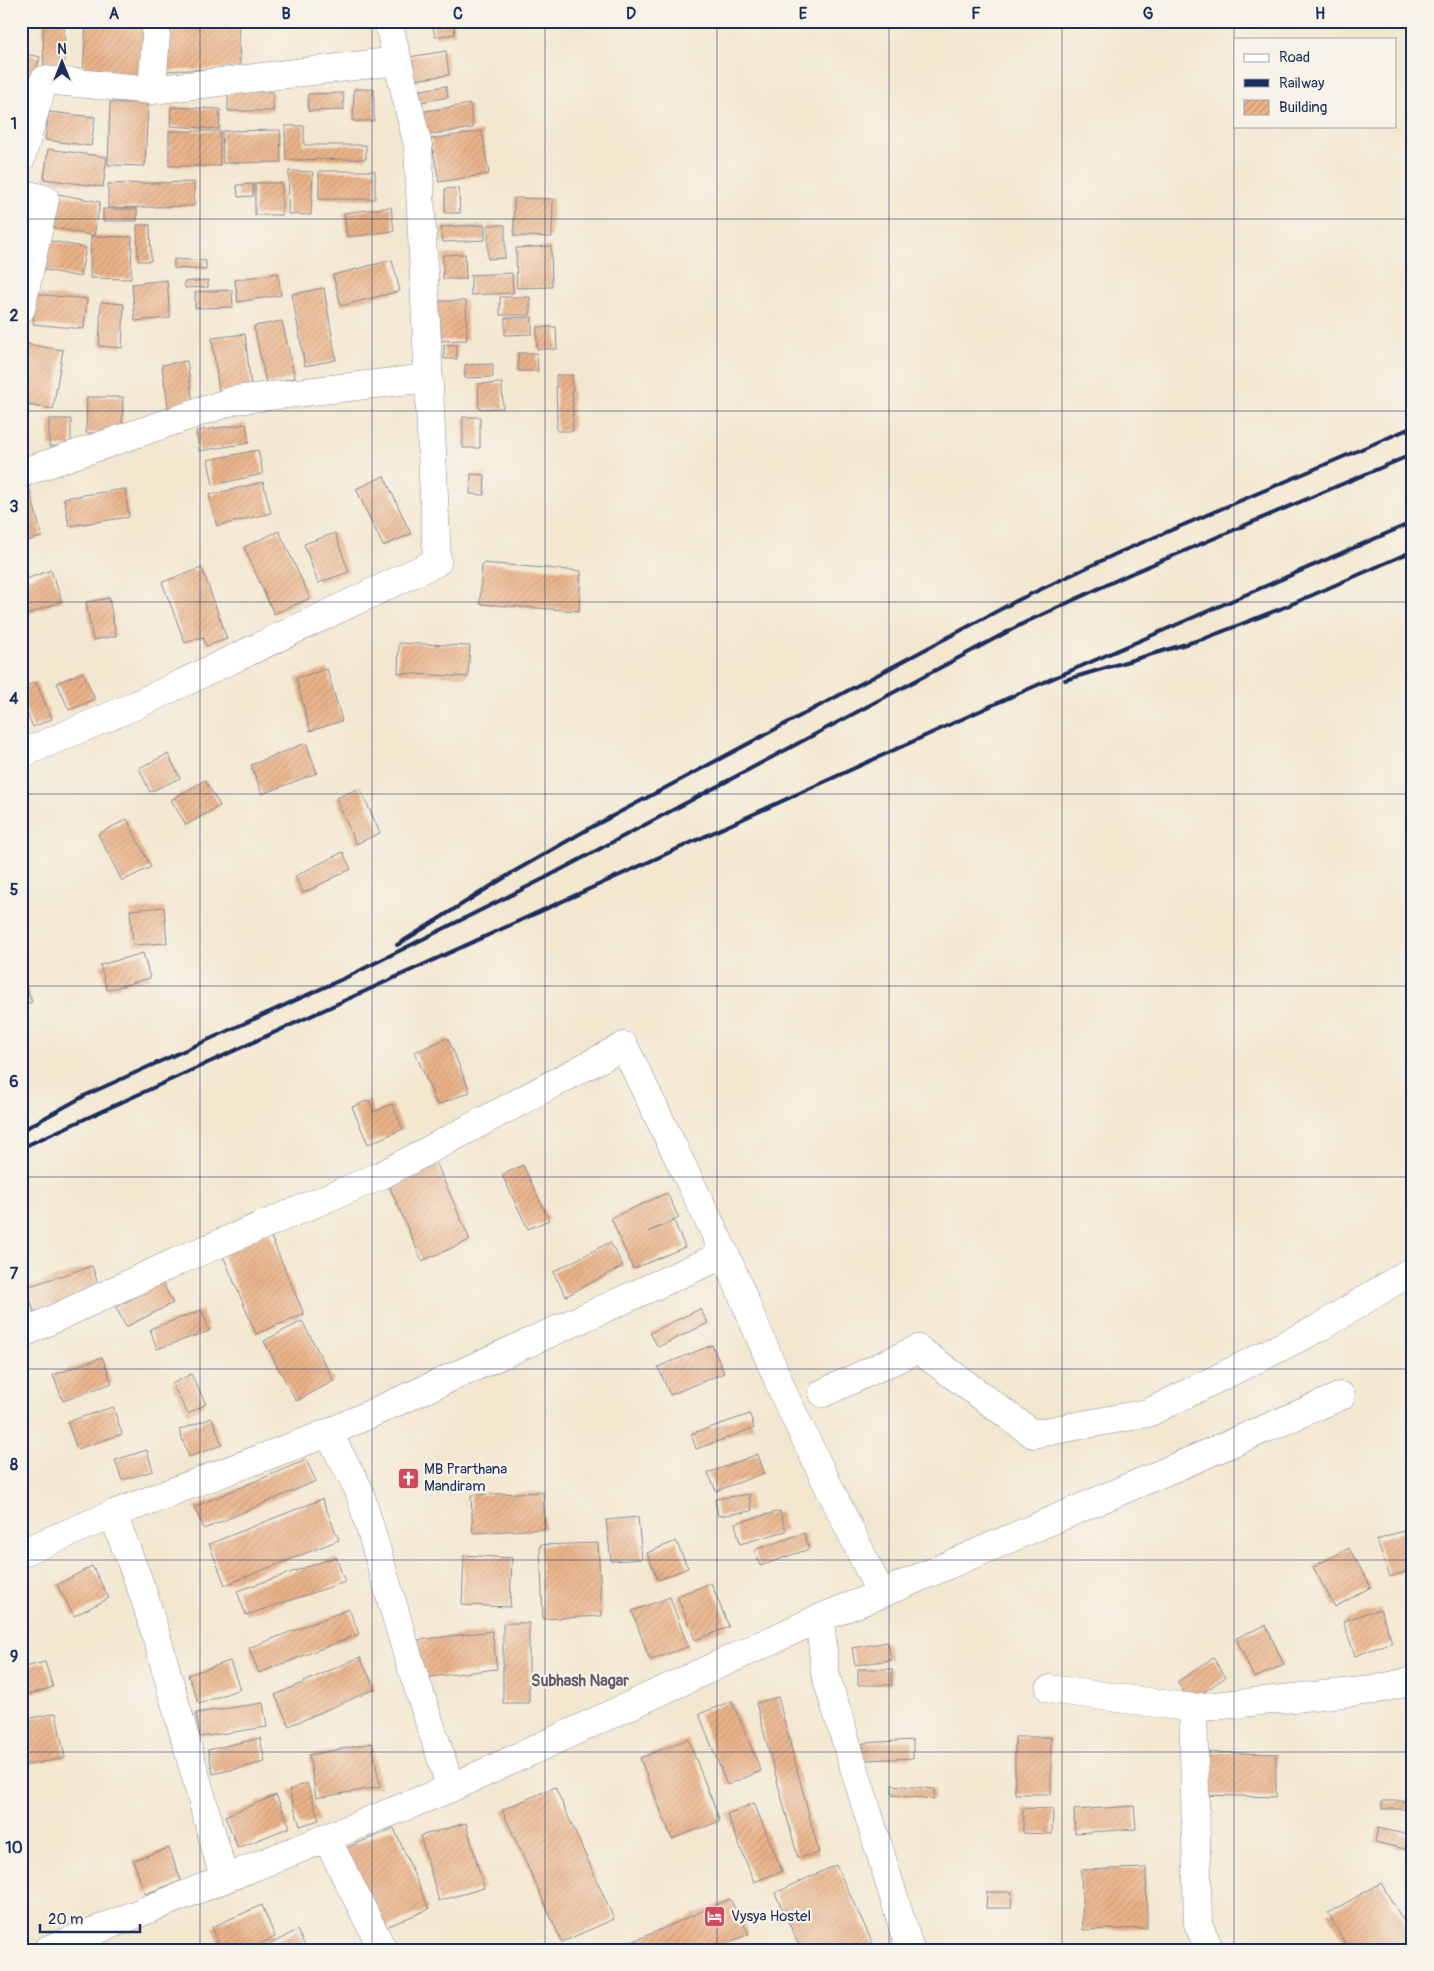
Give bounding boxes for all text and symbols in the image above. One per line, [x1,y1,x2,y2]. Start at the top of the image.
text: A [109,4,120,24]
text: B [281,4,291,24]
text: C [453,4,463,24]
text: D [626,4,636,24]
text: E [799,4,808,24]
text: F [971,4,981,24]
text: G [1143,4,1154,24]
text: H [1315,4,1325,24]
north arrow [38,38,88,88]
legend [1234,38,1396,128]
text: N [57,41,67,58]
text: Road [1279,48,1310,67]
text: Railway [1279,74,1325,93]
text: Building [1279,98,1327,117]
text: 1 [11,114,17,134]
text: 2 [10,306,19,326]
text: 3 [10,497,19,517]
text: 4 [9,689,19,709]
text: 5 [10,880,19,900]
text: 6 [9,1072,19,1092]
text: 7 [10,1264,19,1284]
text: 8 [10,1455,18,1475]
place label: MB Prarthana Mandiram [424,1460,507,1496]
church icon: MB Prarthana Mandiram [396,1466,420,1490]
text: 9 [10,1647,18,1667]
district label: Subhash Nagar [531,1671,629,1691]
text: 10 [5,1838,23,1858]
scale bar [40,1901,140,1933]
hotel icon: Vysya Hostel [703,1904,727,1928]
place label: Vysya Hostel [731,1907,811,1926]
text: 20 m [48,1910,83,1929]

